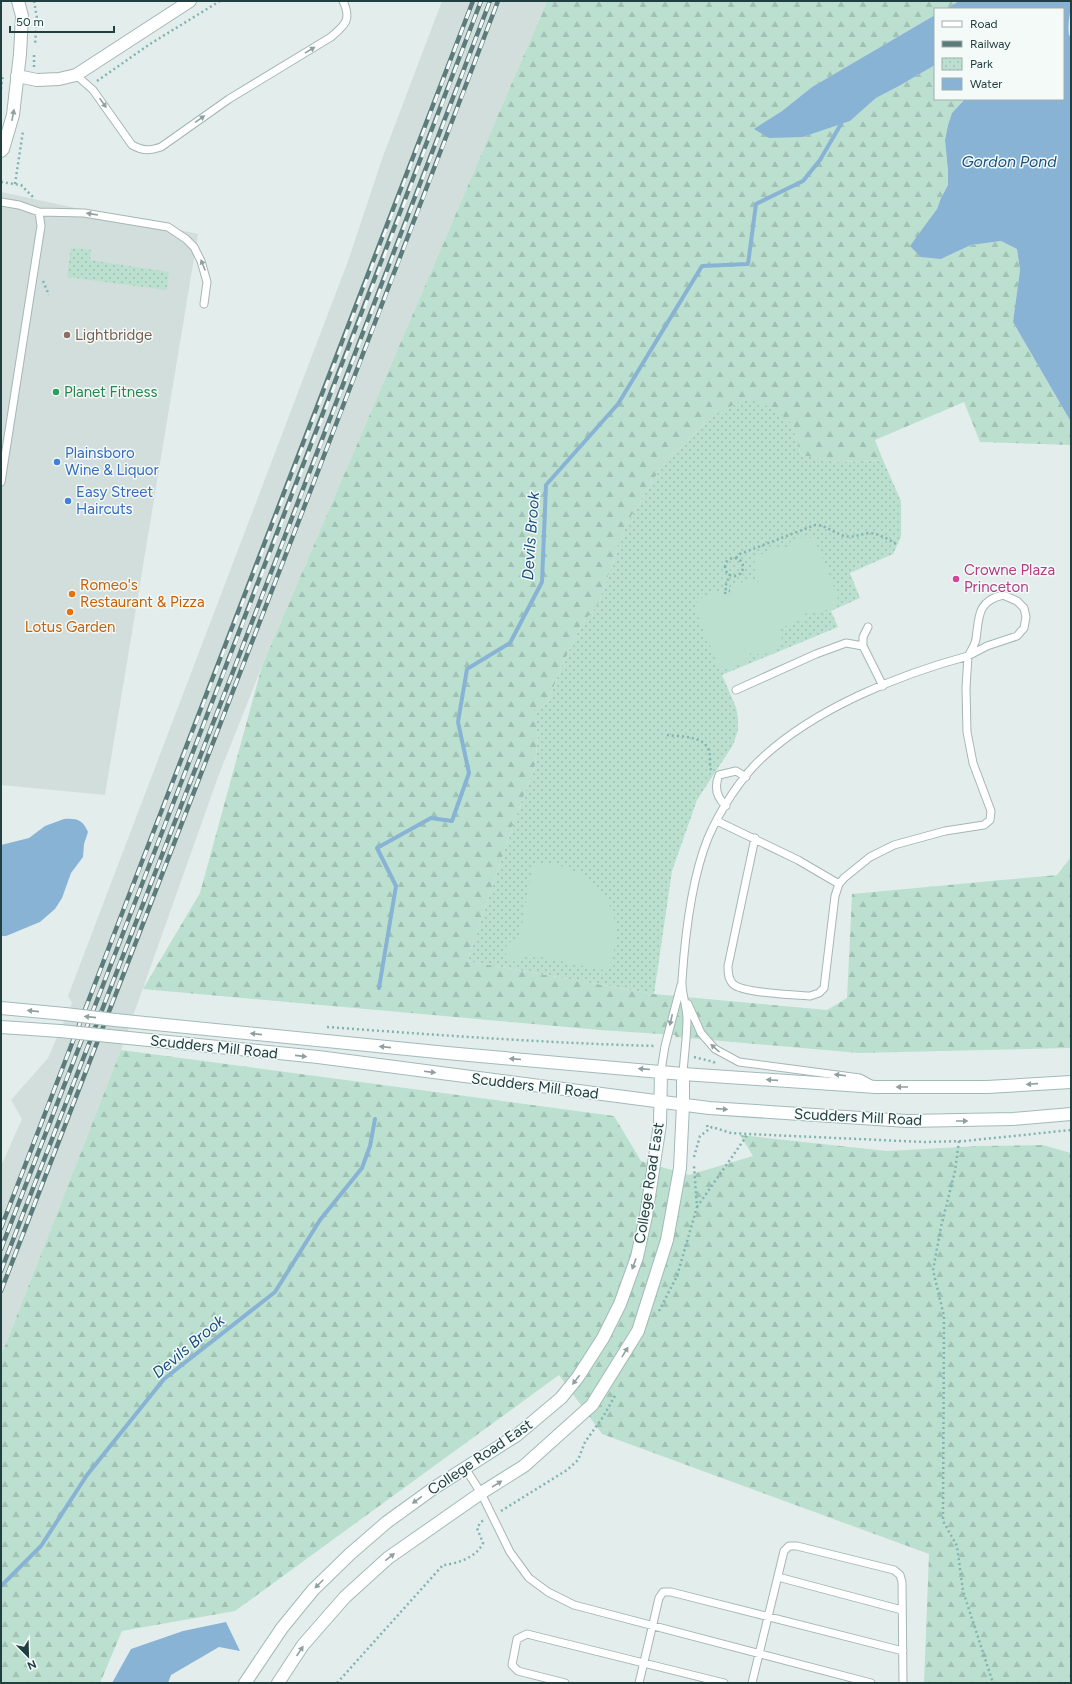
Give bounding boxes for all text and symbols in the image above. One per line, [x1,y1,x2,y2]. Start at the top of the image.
scale bar [10,8,114,34]
legend [934,8,1064,100]
text: 50 m [16,15,44,29]
text: Road [970,17,998,31]
text: Railway [970,37,1011,51]
one-way arrow [304,46,316,53]
text: Park [970,57,993,71]
text: Water [970,77,1002,91]
one-way arrow [99,98,107,109]
one-way arrow [10,109,16,121]
one-way arrow [195,115,206,124]
water label: Gordon Pond [961,152,1057,171]
one-way arrow [86,211,98,217]
one-way arrow [199,259,205,271]
place label: Lightbridge [75,326,152,344]
marker: Lightbridge [62,330,72,340]
place label: Planet Fitness [64,383,157,401]
marker: Planet Fitness [51,387,61,397]
place label: Plainsboro Wine & Liquor [65,444,159,479]
marker: Plainsboro Wine & Liquor [52,457,62,467]
place label: Easy Street Haircuts [76,483,153,518]
water label: Devils Brook [518,490,543,581]
marker: Easy Street Haircuts [63,496,73,506]
place label: Crowne Plaza Princeton [964,561,1055,596]
marker: Crowne Plaza Princeton [951,574,961,584]
place label: Romeo's Restaurant & Pizza [80,576,205,611]
marker: Romeo's Restaurant & Pizza [67,589,77,599]
marker: Lotus Garden [65,607,75,617]
place label: Lotus Garden [25,618,115,636]
one-way arrow [27,1008,39,1014]
one-way arrow [84,1014,96,1020]
one-way arrow [668,1014,674,1026]
street label: Scudders Mill Road [149,1031,279,1063]
one-way arrow [250,1031,262,1037]
one-way arrow [710,1043,720,1052]
one-way arrow [379,1044,391,1050]
one-way arrow [295,1052,307,1059]
one-way arrow [509,1055,521,1062]
one-way arrow [638,1066,650,1073]
one-way arrow [423,1069,436,1075]
street label: Scudders Mill Road [470,1069,600,1103]
one-way arrow [834,1072,846,1078]
one-way arrow [766,1076,778,1083]
one-way arrow [1026,1081,1038,1088]
one-way arrow [895,1084,908,1090]
one-way arrow [716,1105,728,1112]
street label: Scudders Mill Road [793,1105,923,1129]
one-way arrow [956,1118,969,1124]
street label: College Road East [631,1121,668,1245]
one-way arrow [631,1259,637,1271]
water label: Devils Brook [148,1310,229,1382]
one-way arrow [621,1346,628,1358]
one-way arrow [571,1374,580,1385]
street label: College Road East [424,1415,536,1499]
one-way arrow [491,1480,503,1487]
one-way arrow [412,1496,423,1504]
one-way arrow [384,1553,395,1561]
one-way arrow [314,1580,324,1589]
north arrow [8,1636,48,1676]
one-way arrow [296,1645,304,1656]
text: N [25,1657,38,1672]

